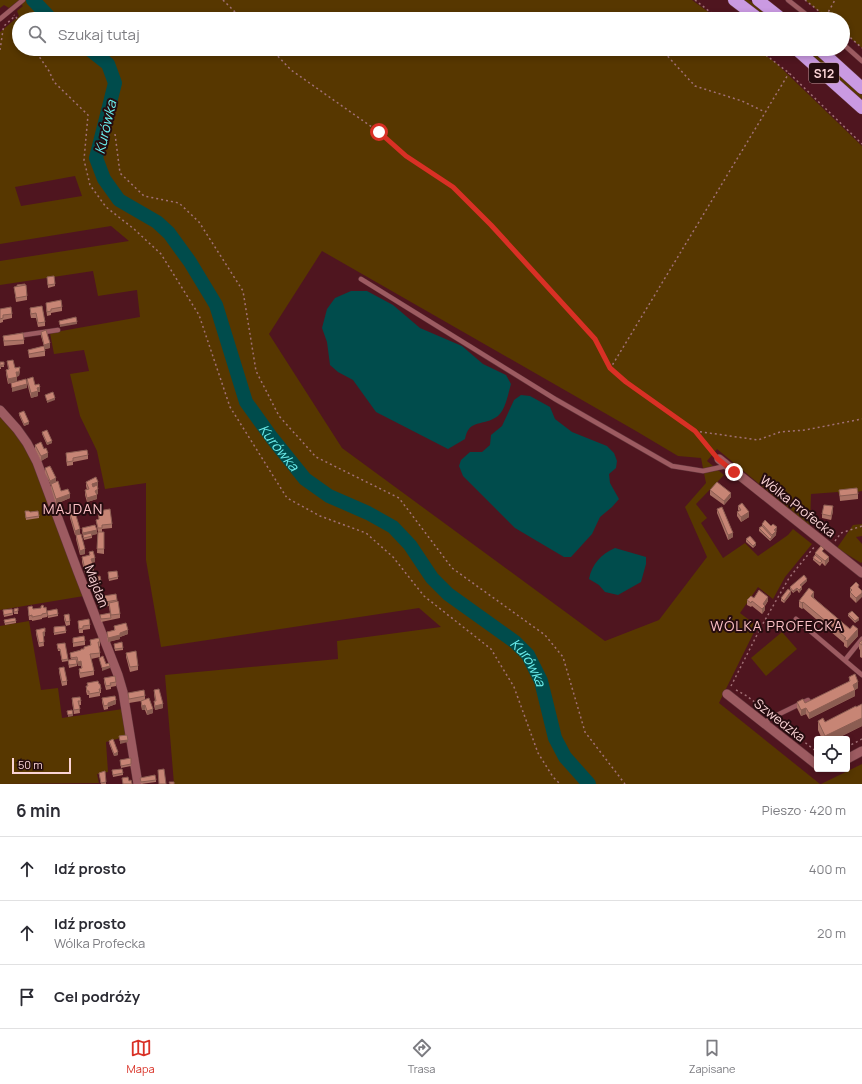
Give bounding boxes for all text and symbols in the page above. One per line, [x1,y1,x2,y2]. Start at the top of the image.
search box [12,12,850,56]
icon: search [26,23,48,45]
text: Szukaj tutaj [58,24,140,45]
road number: S12 [809,63,839,83]
water label: Kurówka [90,97,121,156]
route start [370,123,388,141]
water label: Kurówka [255,420,305,475]
route end [725,463,743,481]
street label: Wólka Profecka [756,471,840,541]
district label: MAJDAN [43,499,103,518]
street label: Majdan [81,562,113,610]
district label: WÓLKA PROFECKA [710,616,844,635]
water label: Kurówka [507,634,552,689]
street label: Szwedzka [751,694,809,746]
map controls [814,736,850,772]
button: locate [814,736,850,772]
scale bar [12,756,71,775]
text: 50 m [18,757,43,772]
text: 6 min [16,799,61,822]
text: Pieszo · 420 m [762,801,846,819]
icon: ahead [16,858,38,880]
text: Idź prosto [54,858,126,879]
text: 400 m [809,860,846,878]
text: Idź prosto [54,913,126,934]
icon: ahead [16,922,38,944]
text: 20 m [817,924,846,942]
text: Wólka Profecka [54,934,145,952]
icon: arrive [16,986,38,1008]
text: Cel podróży [54,986,140,1007]
tab: Mapa [127,1037,155,1076]
tab: Trasa [408,1037,435,1076]
tab: Zapisane [689,1037,735,1076]

